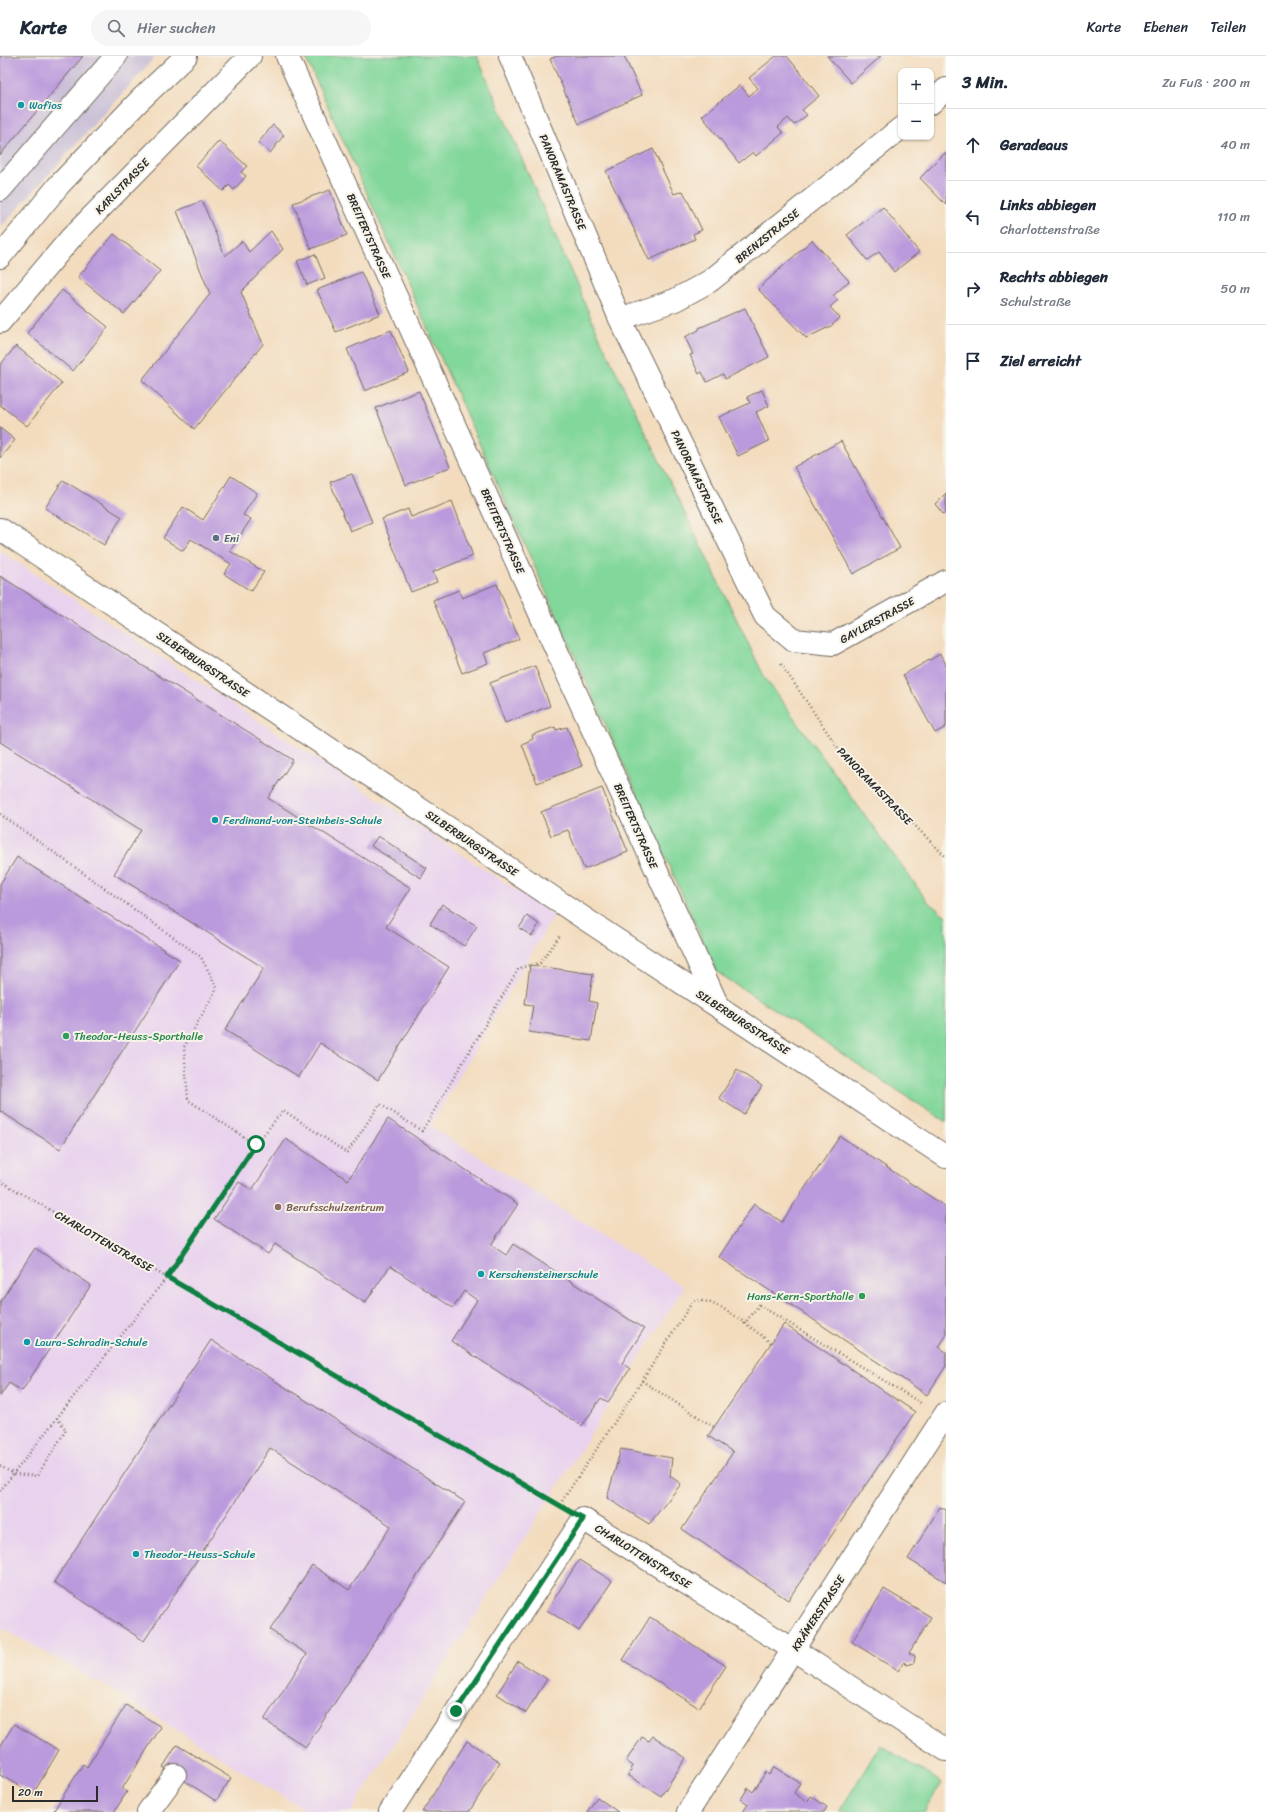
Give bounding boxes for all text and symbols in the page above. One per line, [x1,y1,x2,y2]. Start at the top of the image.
search box [91,10,371,46]
text: Karte [20,11,67,44]
text: Hier suchen [137,15,216,41]
text: Karte [1087,15,1121,40]
text: Ebenen [1143,15,1188,40]
text: Teilen [1210,15,1246,40]
icon: search [105,17,127,39]
text: 3 Min. [962,67,1009,97]
map controls [898,68,934,140]
button: + [898,68,934,104]
text: Zu Fuß · 200 m [1162,71,1250,94]
place label: Wafios [29,96,63,115]
marker: Wafios [16,100,26,110]
button: − [898,104,934,140]
street label: PANORAMASTRASSE [534,131,592,234]
text: Geradeaus [1000,132,1068,158]
text: 40 m [1220,133,1250,156]
icon: ahead [962,134,984,156]
street label: KARLSTRASSE [91,153,155,219]
street label: BREITERTSTRASSE [341,190,396,283]
text: Links abbiegen [1000,192,1096,218]
street label: BRENZSTRASSE [731,204,804,268]
text: 110 m [1217,205,1250,228]
icon: left [962,206,984,228]
text: Charlottenstraße [1000,218,1100,241]
text: Rechts abbiegen [1000,264,1108,290]
text: 50 m [1220,277,1250,300]
icon: right [962,278,984,300]
text: Schulstraße [1000,290,1071,313]
text: Ziel erreicht [1000,348,1081,374]
icon: arrive [962,350,984,372]
street label: PANORAMASTRASSE [665,427,728,528]
street label: BREITERTSTRASSE [475,485,530,578]
place label: Eni [224,529,240,548]
marker: Eni [211,533,221,543]
street label: GAYLERSTRASSE [836,592,919,649]
street label: SILBERBURGSTRASSE [152,626,254,703]
street label: PANORAMASTRASSE [832,743,918,831]
street label: BREITERTSTRASSE [608,780,663,873]
street label: SILBERBURGSTRASSE [421,805,523,882]
place label: Ferdinand-von-Steinbeis-Schule [223,811,383,830]
marker: Ferdinand-von-Steinbeis-Schule [210,815,220,825]
street label: SILBERBURGSTRASSE [692,985,794,1060]
place label: Theodor-Heuss-Sporthalle [74,1027,204,1046]
marker: Theodor-Heuss-Sporthalle [61,1031,71,1041]
route start [247,1135,265,1153]
place label: Berufsschulzentrum [286,1198,384,1217]
marker: Berufsschulzentrum [273,1202,283,1212]
street label: CHARLOTTENSTRASSE [51,1206,157,1278]
place label: Kerschensteinerschule [489,1265,599,1284]
marker: Kerschensteinerschule [476,1269,486,1279]
place label: Hans-Kern-Sporthalle [747,1287,854,1306]
marker: Hans-Kern-Sporthalle [857,1291,867,1301]
place label: Laura-Schradin-Schule [35,1333,148,1352]
marker: Laura-Schradin-Schule [22,1337,32,1347]
street label: CHARLOTTENSTRASSE [591,1519,696,1594]
place label: Theodor-Heuss-Schule [144,1545,256,1564]
marker: Theodor-Heuss-Schule [131,1549,141,1559]
street label: KRÄMERSTRASSE [787,1571,851,1655]
route end [447,1702,465,1720]
text: 20 m [18,1783,43,1802]
scale bar [12,1784,98,1803]

